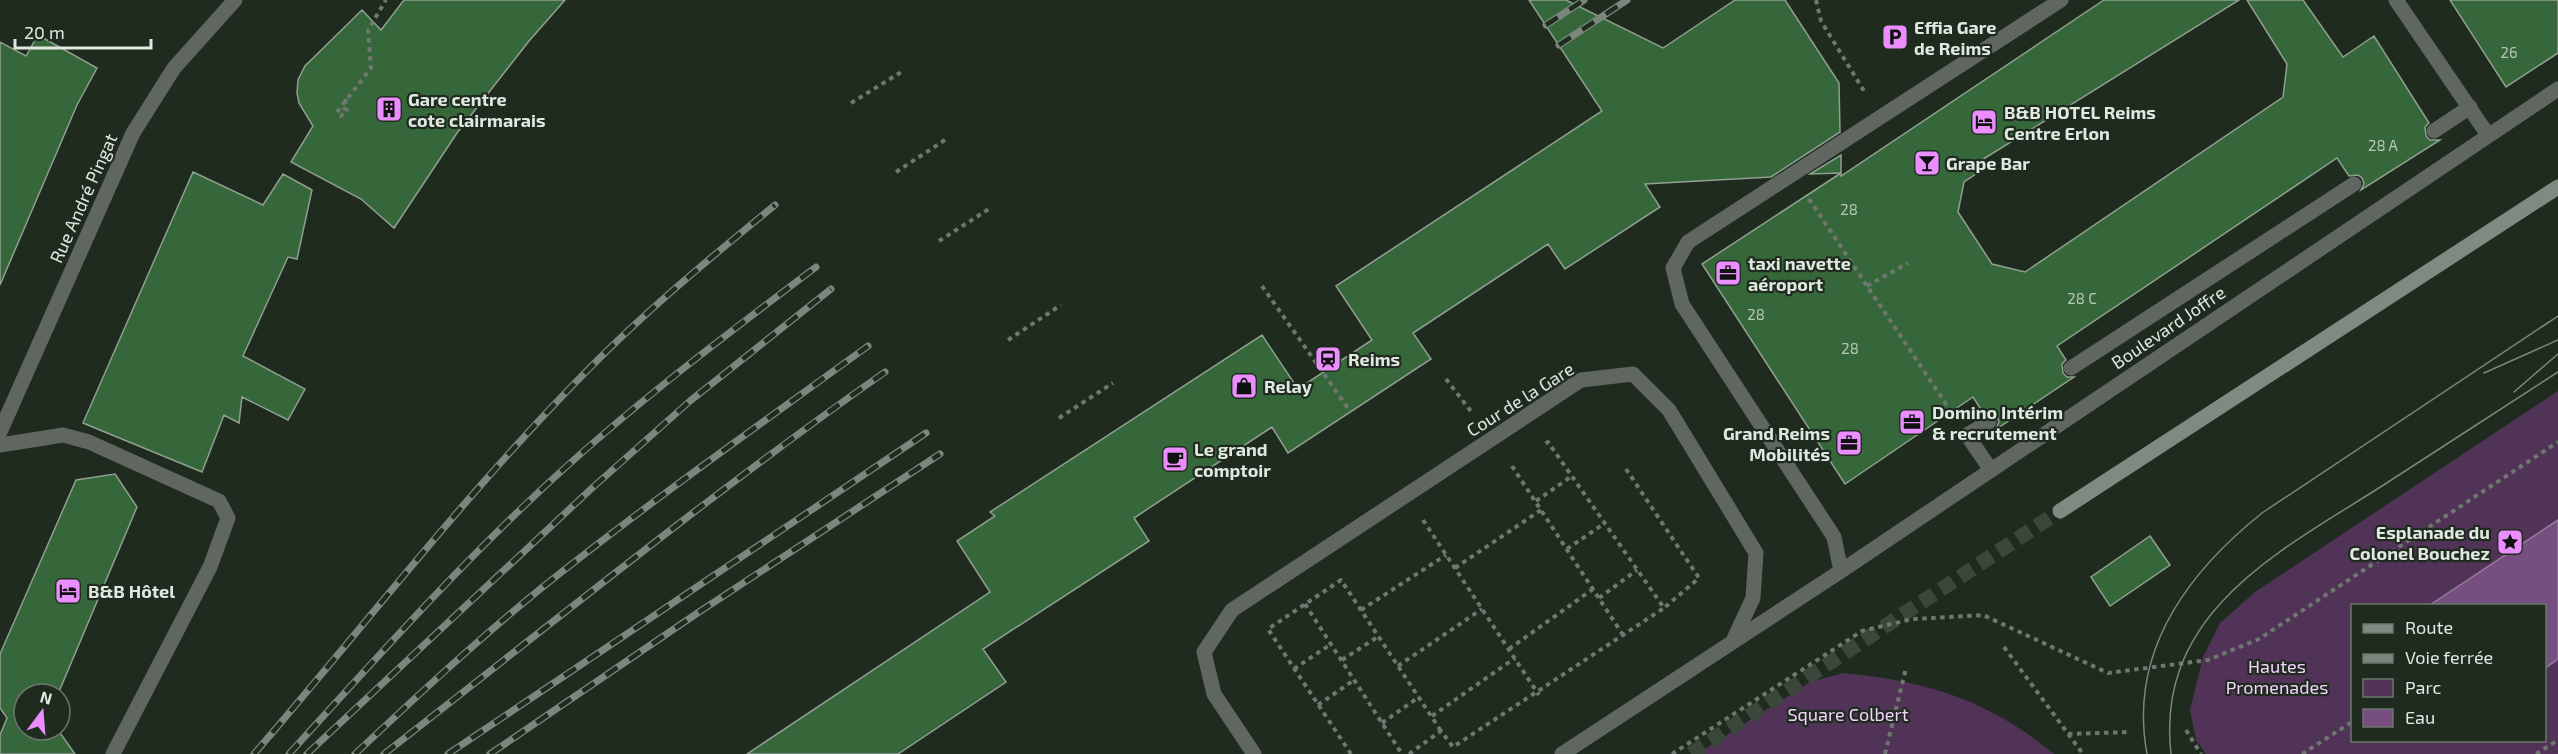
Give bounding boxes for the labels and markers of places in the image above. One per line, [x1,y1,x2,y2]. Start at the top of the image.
place label: Effia Gare de Reims [1914,16,1996,59]
parking icon: Effia Gare de Reims [1880,22,1910,52]
place label: Gare centre cote clairmarais [408,88,546,131]
building icon: Gare centre cote clairmarais [374,94,404,124]
place label: B&B HOTEL Reims Centre Erlon [2004,101,2156,144]
hotel icon: B&B HOTEL Reims Centre Erlon [1969,107,1999,137]
bar icon: Grape Bar [1912,148,1942,178]
place label: Grape Bar [1946,152,2030,174]
place label: taxi navette aéroport [1748,252,1851,295]
office icon: taxi navette aéroport [1713,258,1743,288]
station icon: Reims [1313,344,1343,374]
place label: Reims [1348,348,1400,370]
shop icon: Relay [1229,371,1259,401]
place label: Relay [1264,375,1313,397]
place label: Domino Intérim & recrutement [1932,401,2063,444]
office icon: Domino Intérim & recrutement [1897,407,1927,437]
place label: Grand Reims Mobilités [1723,422,1830,465]
office icon: Grand Reims Mobilités [1834,428,1864,458]
place label: Le grand comptoir [1194,438,1271,481]
cafe icon: Le grand comptoir [1160,444,1190,474]
place label: Esplanade du Colonel Bouchez [2349,521,2490,564]
place icon: Esplanade du Colonel Bouchez [2495,527,2525,557]
hotel icon: B&B Hôtel [53,576,83,606]
place label: B&B Hôtel [88,580,175,602]

